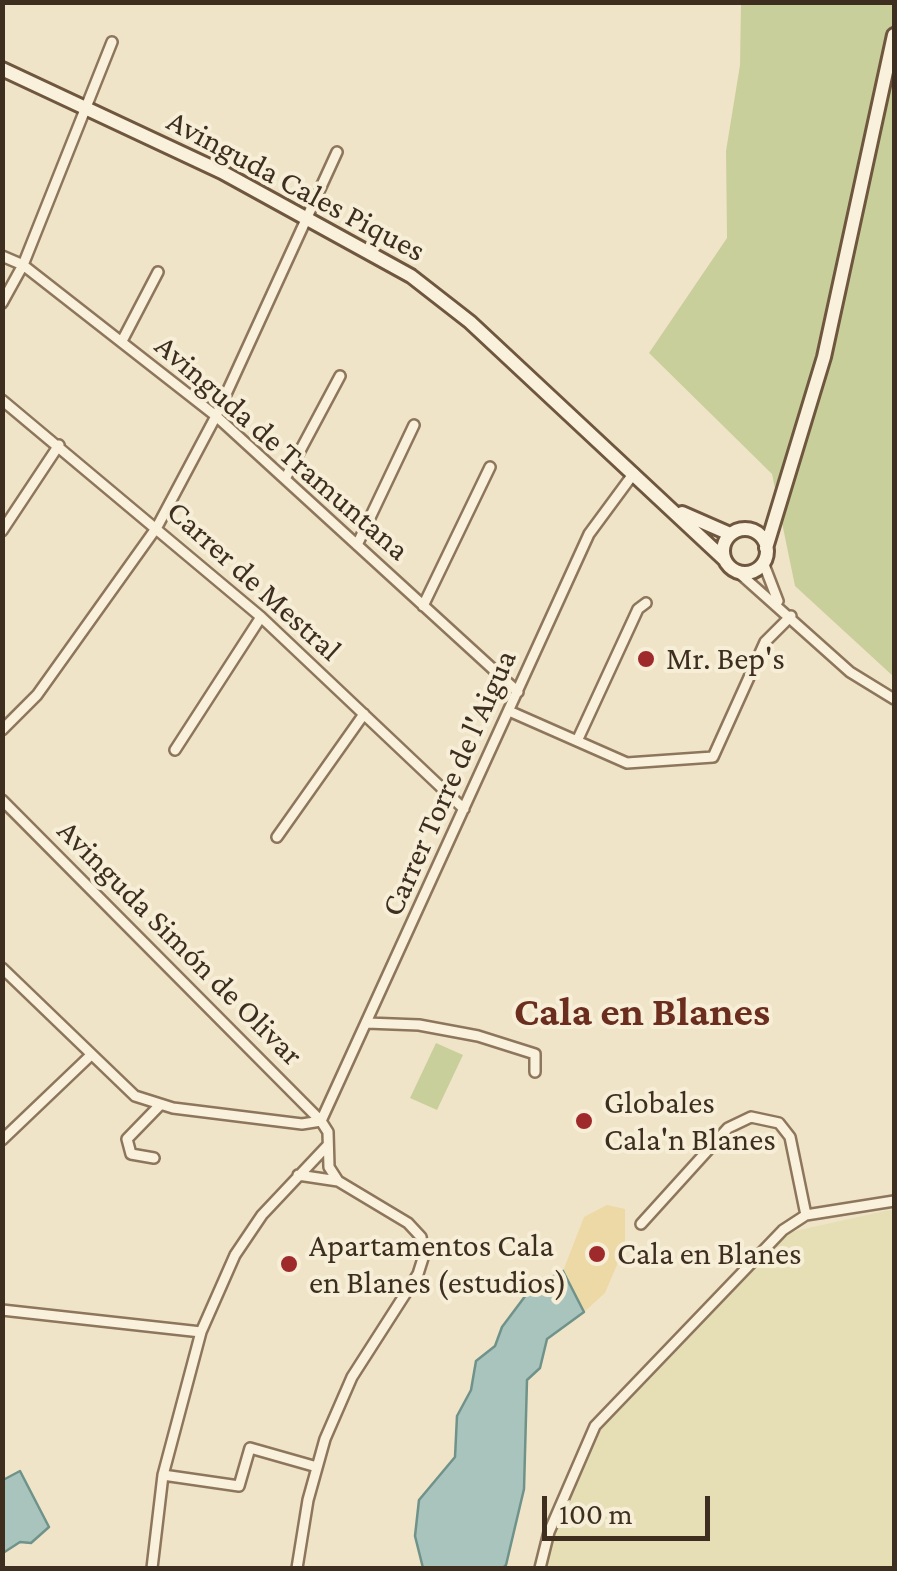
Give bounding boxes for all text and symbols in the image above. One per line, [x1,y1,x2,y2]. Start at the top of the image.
street label: Avinguda Cales Piques [160,102,432,270]
street label: Avinguda de Tramuntana [147,327,417,569]
street label: Carrer de Mestral [159,493,349,669]
place label: Mr. Bep's [666,640,785,678]
street label: Carrer Torre de l'Aigua [373,644,525,922]
marker: Mr. Bep's [635,648,657,670]
street label: Avinguda Simón de Olivar [49,812,311,1074]
district label: Cala en Blanes [514,987,770,1037]
place label: Globales Cala'n Blanes [604,1084,776,1159]
marker: Globales Cala'n Blanes [573,1110,595,1132]
place label: Apartamentos Cala en Blanes (estudios) [309,1227,567,1302]
place label: Cala en Blanes [617,1235,802,1273]
marker: Cala en Blanes [586,1243,608,1265]
marker: Apartamentos Cala en Blanes (estudios) [278,1253,300,1275]
scale bar [547,1476,714,1538]
text: 100 m [559,1497,633,1530]

